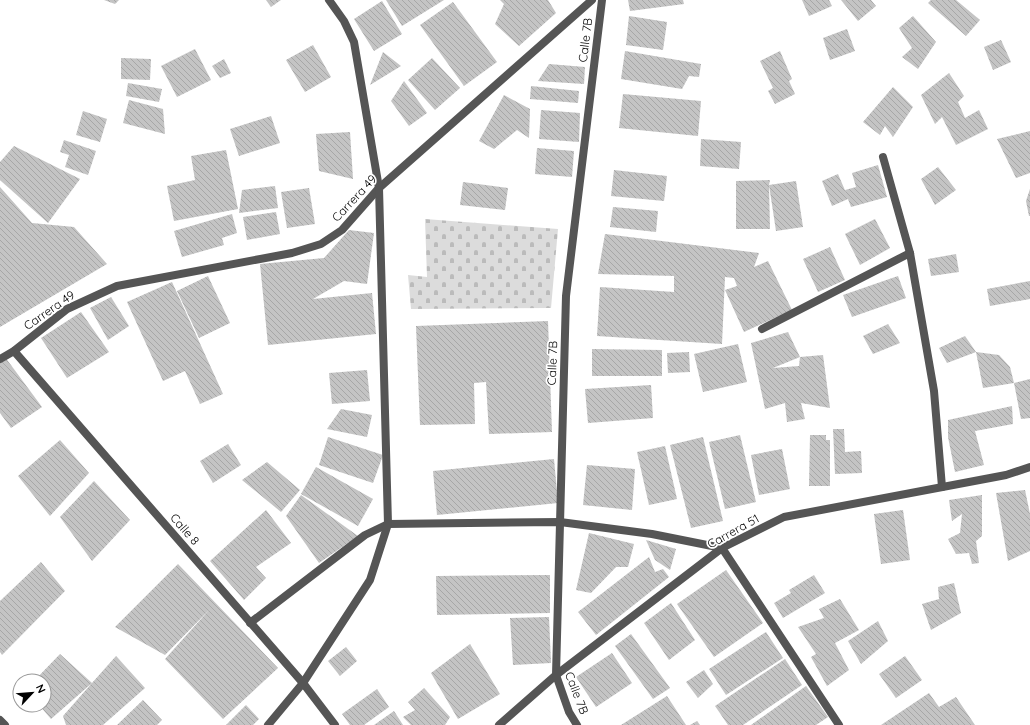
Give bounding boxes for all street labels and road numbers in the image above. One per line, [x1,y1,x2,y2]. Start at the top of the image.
street label: Calle 7B [575,17,595,63]
street label: Carrera 49 [329,171,380,225]
street label: Carrera 49 [21,287,78,333]
street label: Calle 7B [544,340,560,386]
street label: Calle 8 [167,510,203,548]
street label: Carrera 51 [704,511,762,551]
street label: Calle 7B [562,670,592,717]

